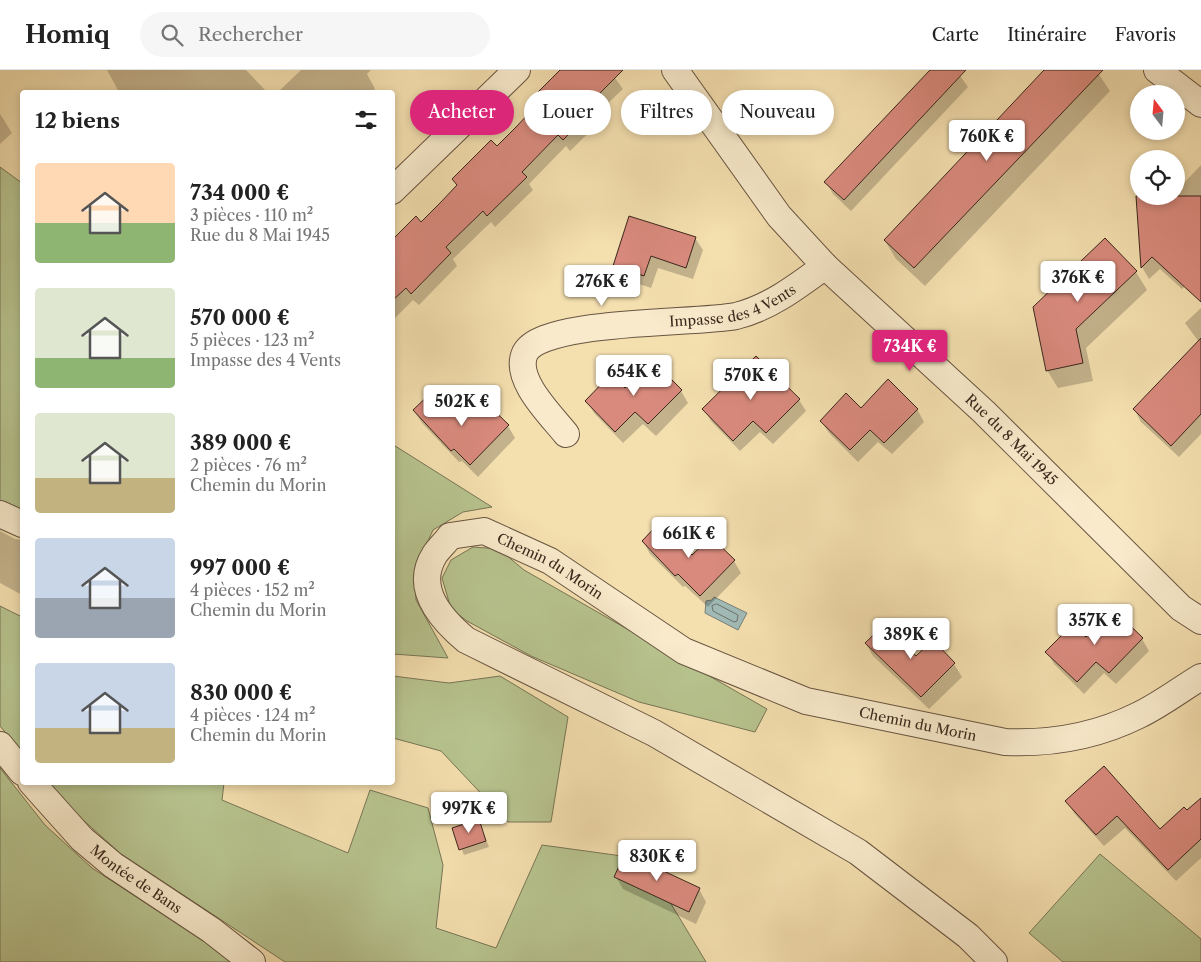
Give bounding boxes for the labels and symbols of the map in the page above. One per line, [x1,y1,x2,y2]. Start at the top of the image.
north arrow [1130,85,1185,140]
pin: 760K € [946,119,1028,162]
pin: 376K € [1037,260,1119,303]
pin: 276K € [561,264,643,307]
street label: Impasse des 4 Vents [669,280,799,330]
pin: 734K € [869,330,951,372]
pin: 654K € [593,354,675,397]
pin: 570K € [710,358,792,401]
pin: 502K € [421,384,503,427]
street label: Rue du 8 Mai 1945 [961,390,1061,489]
pin: 661K € [648,516,730,559]
street label: Chemin du Morin [494,529,607,603]
pin: 357K € [1054,604,1136,646]
pin: 389K € [870,618,952,660]
street label: Chemin du Morin [857,703,978,745]
pin: 997K € [428,792,510,834]
pin: 830K € [616,840,698,882]
street label: Montée de Bans [87,841,185,917]

